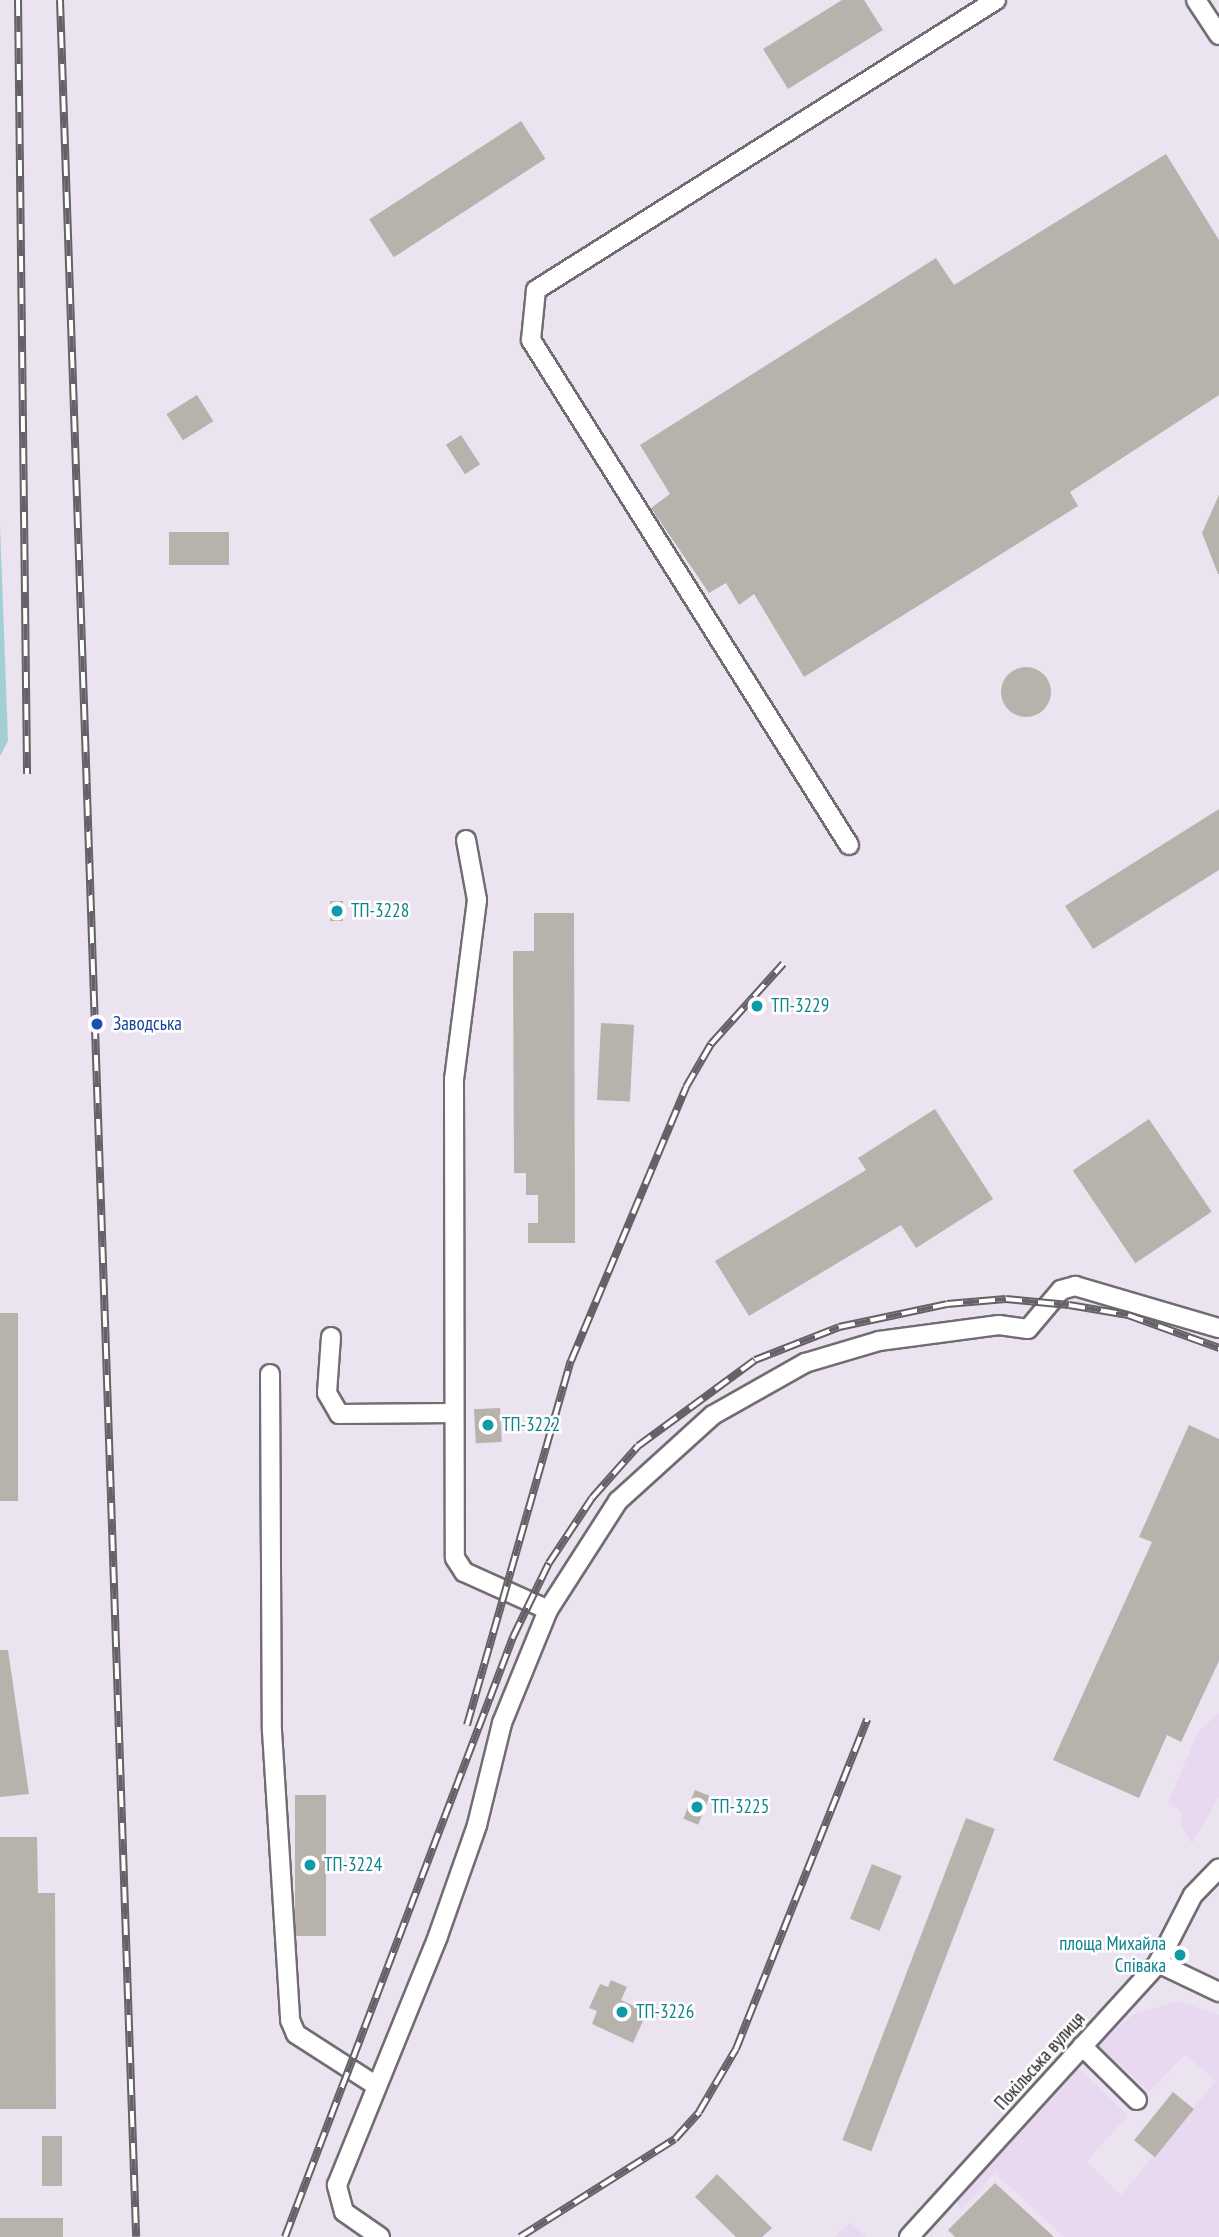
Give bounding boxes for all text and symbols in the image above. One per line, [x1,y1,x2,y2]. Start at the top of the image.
place label: ТП-3228 [351,900,409,922]
marker: ТП-3228 [329,903,345,919]
place label: ТП-3229 [771,995,829,1017]
marker: ТП-3229 [749,998,765,1014]
place label: Заводська [113,1013,182,1035]
marker: Заводська [87,1014,107,1034]
place label: ТП-3222 [502,1414,560,1436]
marker: ТП-3222 [480,1417,496,1433]
place label: ТП-3225 [711,1796,769,1818]
marker: ТП-3225 [689,1799,705,1815]
place label: ТП-3224 [324,1854,382,1876]
marker: ТП-3224 [302,1857,318,1873]
place label: площа Михайла Співака [1059,1933,1166,1977]
marker: площа Михайла Співака [1172,1947,1188,1963]
place label: ТП-3226 [636,2001,694,2023]
marker: ТП-3226 [614,2004,630,2020]
street label: Покільська вулиця [990,2007,1090,2115]

